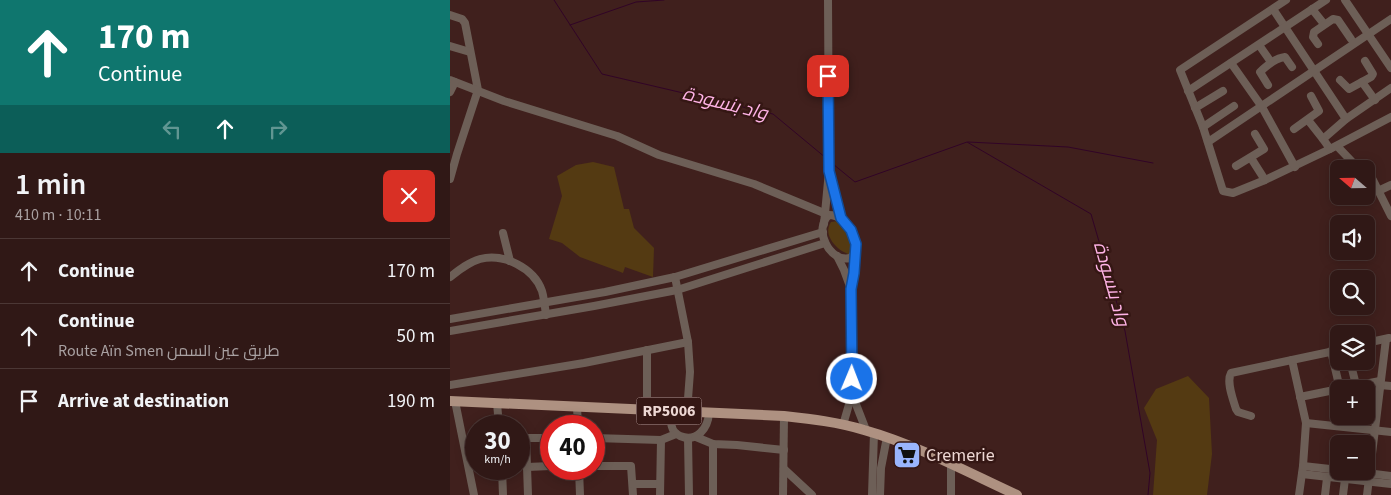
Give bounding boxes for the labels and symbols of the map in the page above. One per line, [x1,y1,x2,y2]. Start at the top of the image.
pin [807,55,849,97]
water label: واد بنسودة [680,80,772,128]
north arrow [1330,160,1375,205]
water label: واد بنسودة [1086,239,1136,331]
position arrow [825,352,877,404]
road number: RP5006 [636,398,702,424]
speed limit sign: 40 [540,415,605,480]
supermarket icon: Cremerie [892,440,922,470]
place label: Cremerie [926,443,995,468]

